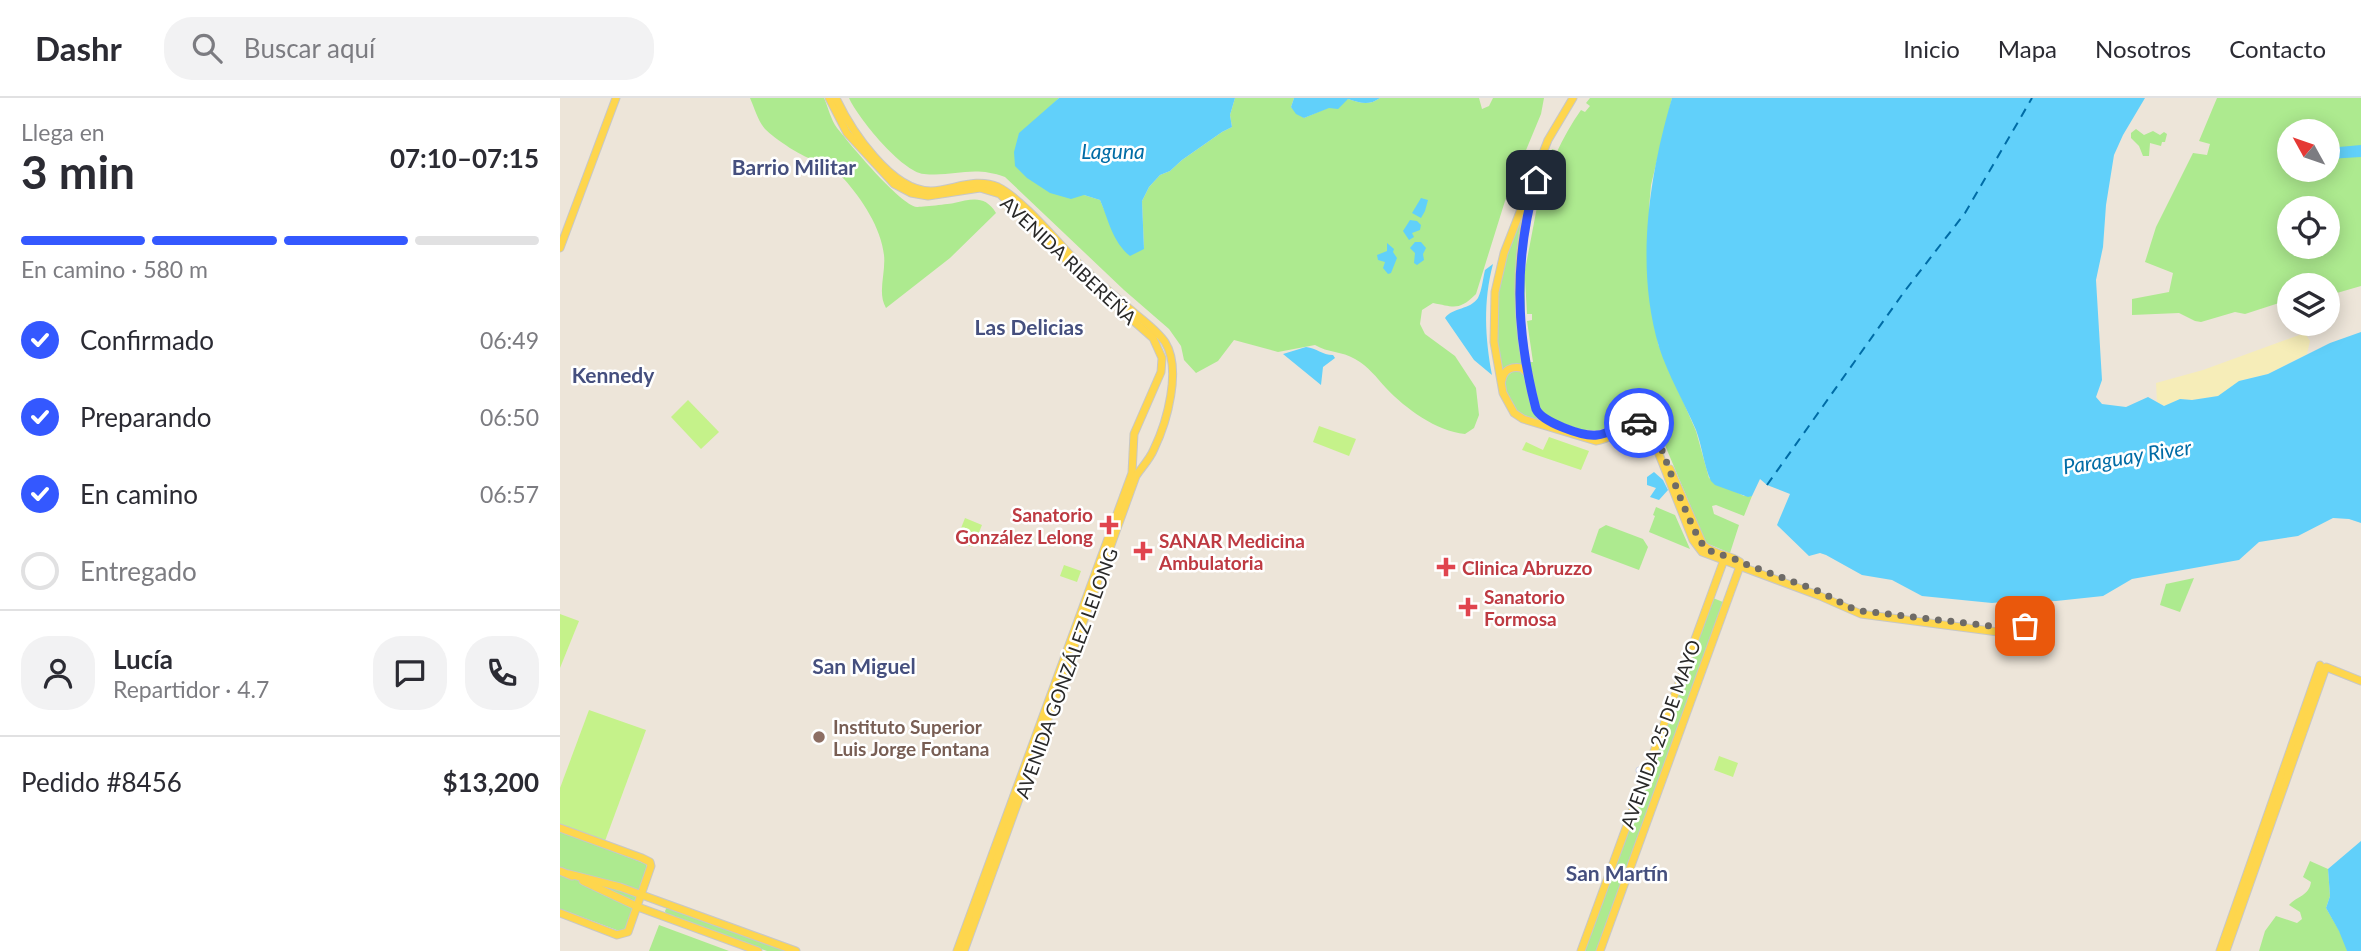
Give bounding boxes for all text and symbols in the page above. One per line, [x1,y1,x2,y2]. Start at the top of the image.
search box [164,17,654,80]
text: Dashr [35,28,122,68]
icon: search [188,29,226,67]
text: Buscar aquí [244,32,375,64]
text: Inicio [1903,34,1960,63]
text: Mapa [1998,34,2057,63]
text: Nosotros [2095,34,2191,63]
text: Contacto [2229,34,2326,63]
text: Llega en [21,118,105,146]
north arrow [2277,119,2340,182]
map controls [2277,119,2340,336]
water label: Laguna [1081,138,1145,163]
text: 07:10–07:15 [390,142,539,174]
text: 3 min [21,144,135,199]
pin [1506,150,1566,210]
district label: Barrio Militar [732,154,856,179]
icon: home [1517,161,1555,199]
street label: AVENIDA RIBEREÑA [996,191,1142,329]
button: locate [2277,196,2340,259]
text: En camino · 580 m [21,255,208,283]
button: layers [2277,273,2340,336]
district label: Las Delicias [975,314,1083,339]
icon: check [21,321,59,359]
text: Confirmado [80,324,214,356]
text: 06:49 [480,326,539,354]
district label: Kennedy [572,362,655,387]
courier [1604,388,1674,458]
icon: check [21,398,59,436]
text: Preparando [80,401,212,433]
text: 06:50 [480,403,539,431]
icon: car [1620,404,1658,442]
water label: Paraguay River [2061,433,2194,478]
icon: check [21,475,59,513]
text: En camino [80,478,198,510]
text: 06:57 [480,480,539,508]
place label: Sanatorio González Lelong [955,503,1093,548]
marker: Sanatorio González Lelong [1099,515,1119,535]
place label: SANAR Medicina Ambulatoria [1158,529,1305,574]
marker: SANAR Medicina Ambulatoria [1133,541,1153,561]
street label: AVENIDA GONZÁLEZ LELONG [1010,545,1122,801]
text: Entregado [80,555,197,587]
place label: Clinica Abruzzo [1462,556,1592,579]
marker: Clinica Abruzzo [1436,557,1456,577]
place label: Sanatorio Formosa [1484,585,1565,630]
pin [1995,596,2055,656]
marker: Sanatorio Formosa [1458,597,1478,617]
icon: bag [2006,607,2044,645]
button: person [21,636,95,710]
button: chat [373,636,447,710]
button: phone [465,636,539,710]
street label: AVENIDA 25 DE MAYO [1615,636,1705,832]
text: Lucía [113,643,173,675]
district label: San Miguel [812,653,916,678]
text: Repartidor · 4.7 [113,675,269,703]
place label: Instituto Superior Luis Jorge Fontana [833,715,989,760]
marker: Instituto Superior Luis Jorge Fontana [811,729,827,745]
text: Pedido #8456 [21,766,182,798]
text: $13,200 [442,766,539,798]
district label: San Martín [1566,860,1668,885]

